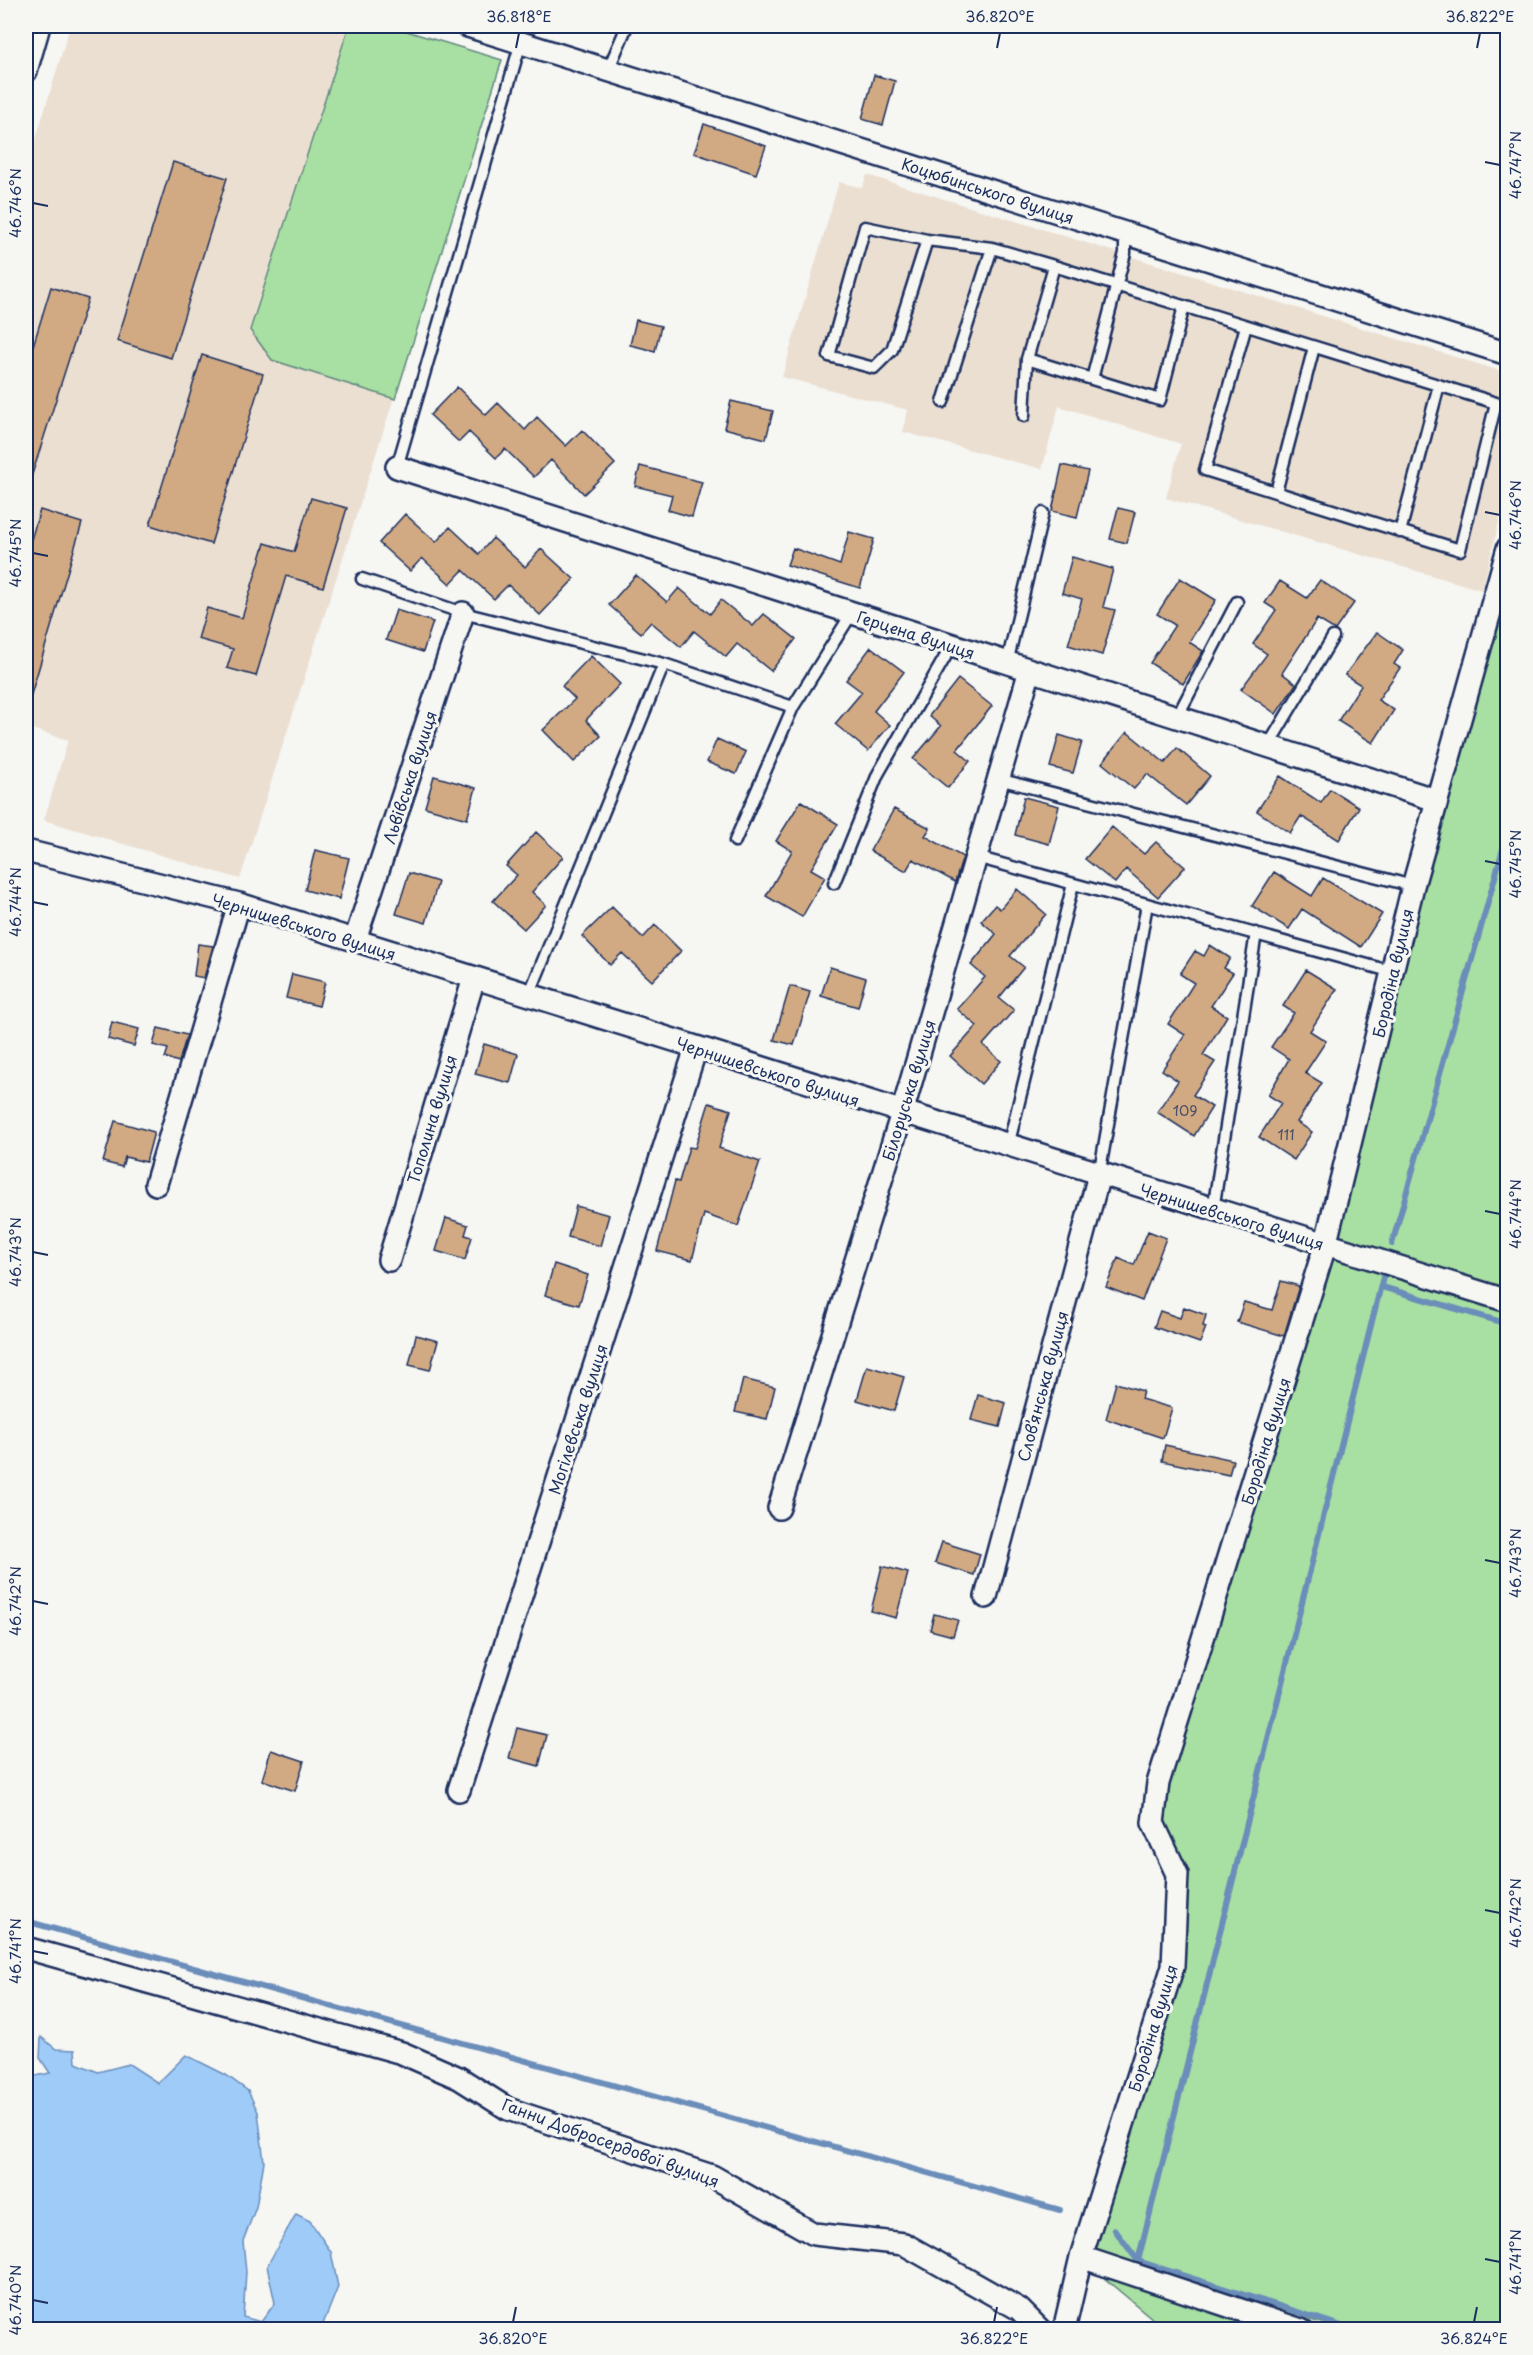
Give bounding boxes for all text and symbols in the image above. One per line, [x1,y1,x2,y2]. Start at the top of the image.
text: 36.818°E [486,4,552,27]
text: 36.820°E [965,4,1035,27]
text: 36.822°E [1446,4,1514,27]
text: 46.747°N [1503,131,1526,199]
street label: Коцюбинського вулиця [899,151,1077,229]
text: 46.746°N [3,168,26,238]
text: 46.746°N [1503,480,1526,550]
text: 46.745°N [3,518,26,588]
street label: Герцена вулиця [854,604,978,664]
street label: Львівська вулиця [376,707,442,847]
text: 46.745°N [1503,829,1526,899]
text: 46.744°N [3,867,26,937]
street label: Чернишевського вулиця [209,887,399,965]
street label: Бородіна вулиця [1365,906,1419,1040]
street label: Білоруська вулиця [875,1016,941,1164]
street label: Чернишевського вулиця [673,1030,863,1112]
street label: Тополина вулиця [400,1052,462,1186]
house number: 109 [1173,1100,1197,1121]
house number: 111 [1277,1124,1295,1145]
street label: Чернишевського вулиця [1137,1177,1327,1255]
text: 46.744°N [1503,1179,1526,1249]
text: 46.743°N [3,1217,26,1287]
street label: Слов’янська вулиця [1010,1308,1074,1464]
street label: Могілевська вулиця [541,1341,613,1497]
street label: Бородіна вулиця [1234,1374,1296,1508]
text: 46.743°N [1503,1528,1526,1598]
text: 46.742°N [3,1566,26,1636]
text: 46.742°N [1503,1878,1526,1948]
text: 46.741°N [3,1918,26,1984]
street label: Бородіна вулиця [1121,1961,1183,2095]
street label: Ганни Добросердової вулиця [499,2091,723,2193]
text: 46.741°N [1503,2229,1526,2295]
text: 46.740°N [3,2264,26,2336]
text: 36.820°E [478,2326,548,2349]
text: 36.822°E [960,2326,1028,2349]
text: 36.824°E [1440,2326,1508,2349]

